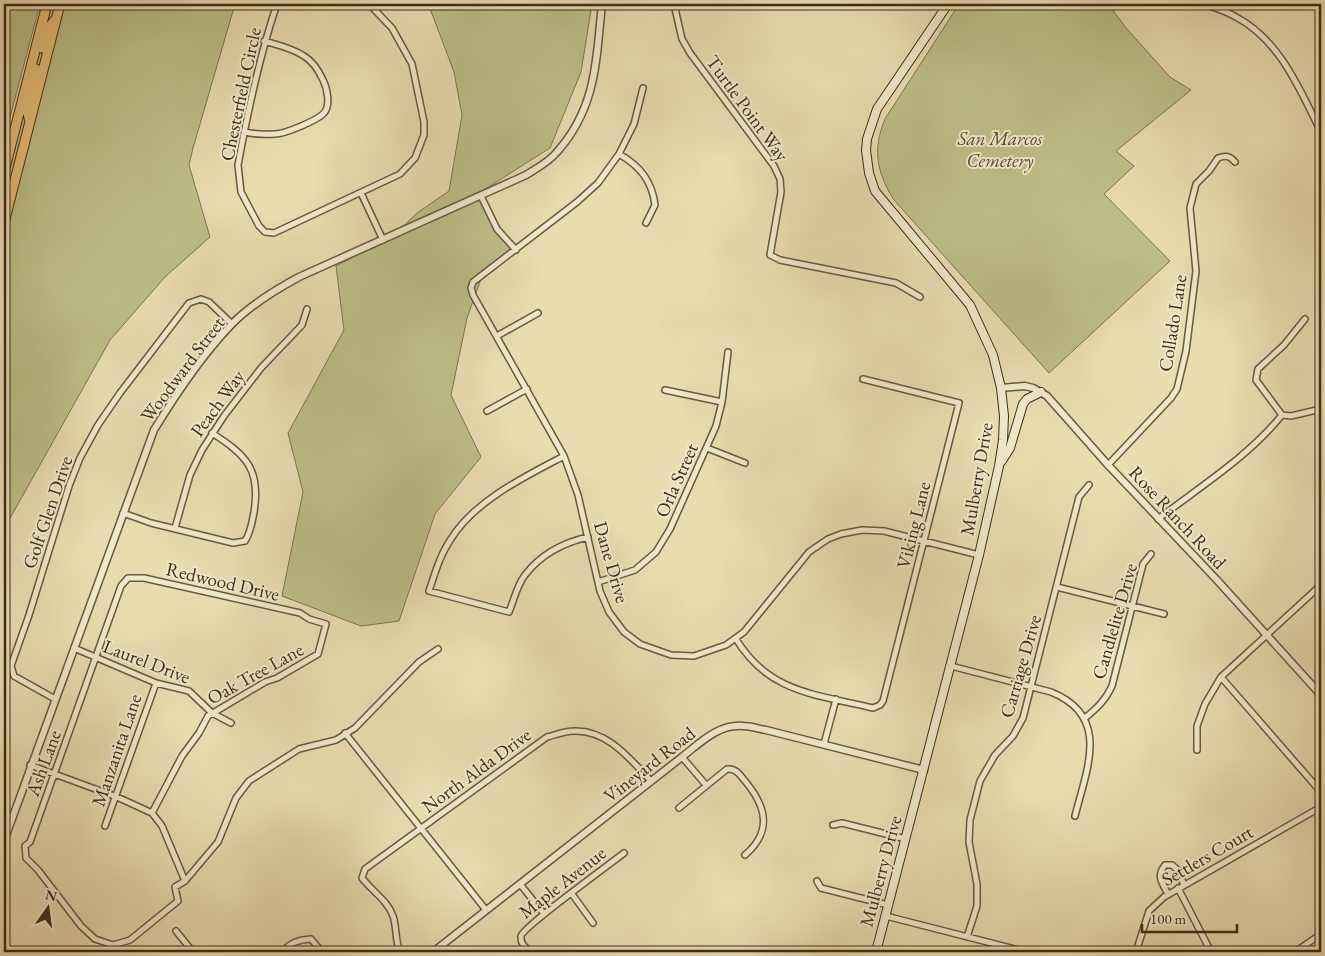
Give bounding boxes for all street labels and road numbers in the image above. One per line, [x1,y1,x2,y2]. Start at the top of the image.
street label: Chesterfield Circle [214,25,267,163]
street label: Turtle Point Way [701,50,795,167]
street label: Collado Lane [1152,273,1193,374]
street label: Woodward Street [135,312,230,427]
street label: Peach Way [185,364,251,442]
street label: Mulberry Drive [954,421,999,538]
street label: Orla Street [649,439,704,521]
street label: Golf Glen Drive [17,452,78,572]
street label: Rose Ranch Road [1123,460,1232,575]
street label: Viking Lane [891,479,936,571]
street label: Dane Drive [588,518,635,606]
street label: Redwood Drive [164,556,282,607]
street label: Candlelite Drive [1086,560,1143,682]
street label: Carriage Drive [994,612,1047,721]
street label: Laurel Drive [100,633,194,690]
street label: Oak Tree Lane [203,637,308,710]
street label: Manzanita Lane [86,691,147,810]
street label: Vineyard Road [598,721,700,808]
street label: North Alda Drive [417,722,536,819]
street label: Ash Lane [20,726,67,801]
street label: Mulberry Drive [854,813,907,930]
street label: Settlers Court [1157,819,1258,892]
street label: Maple Avenue [514,840,611,924]

